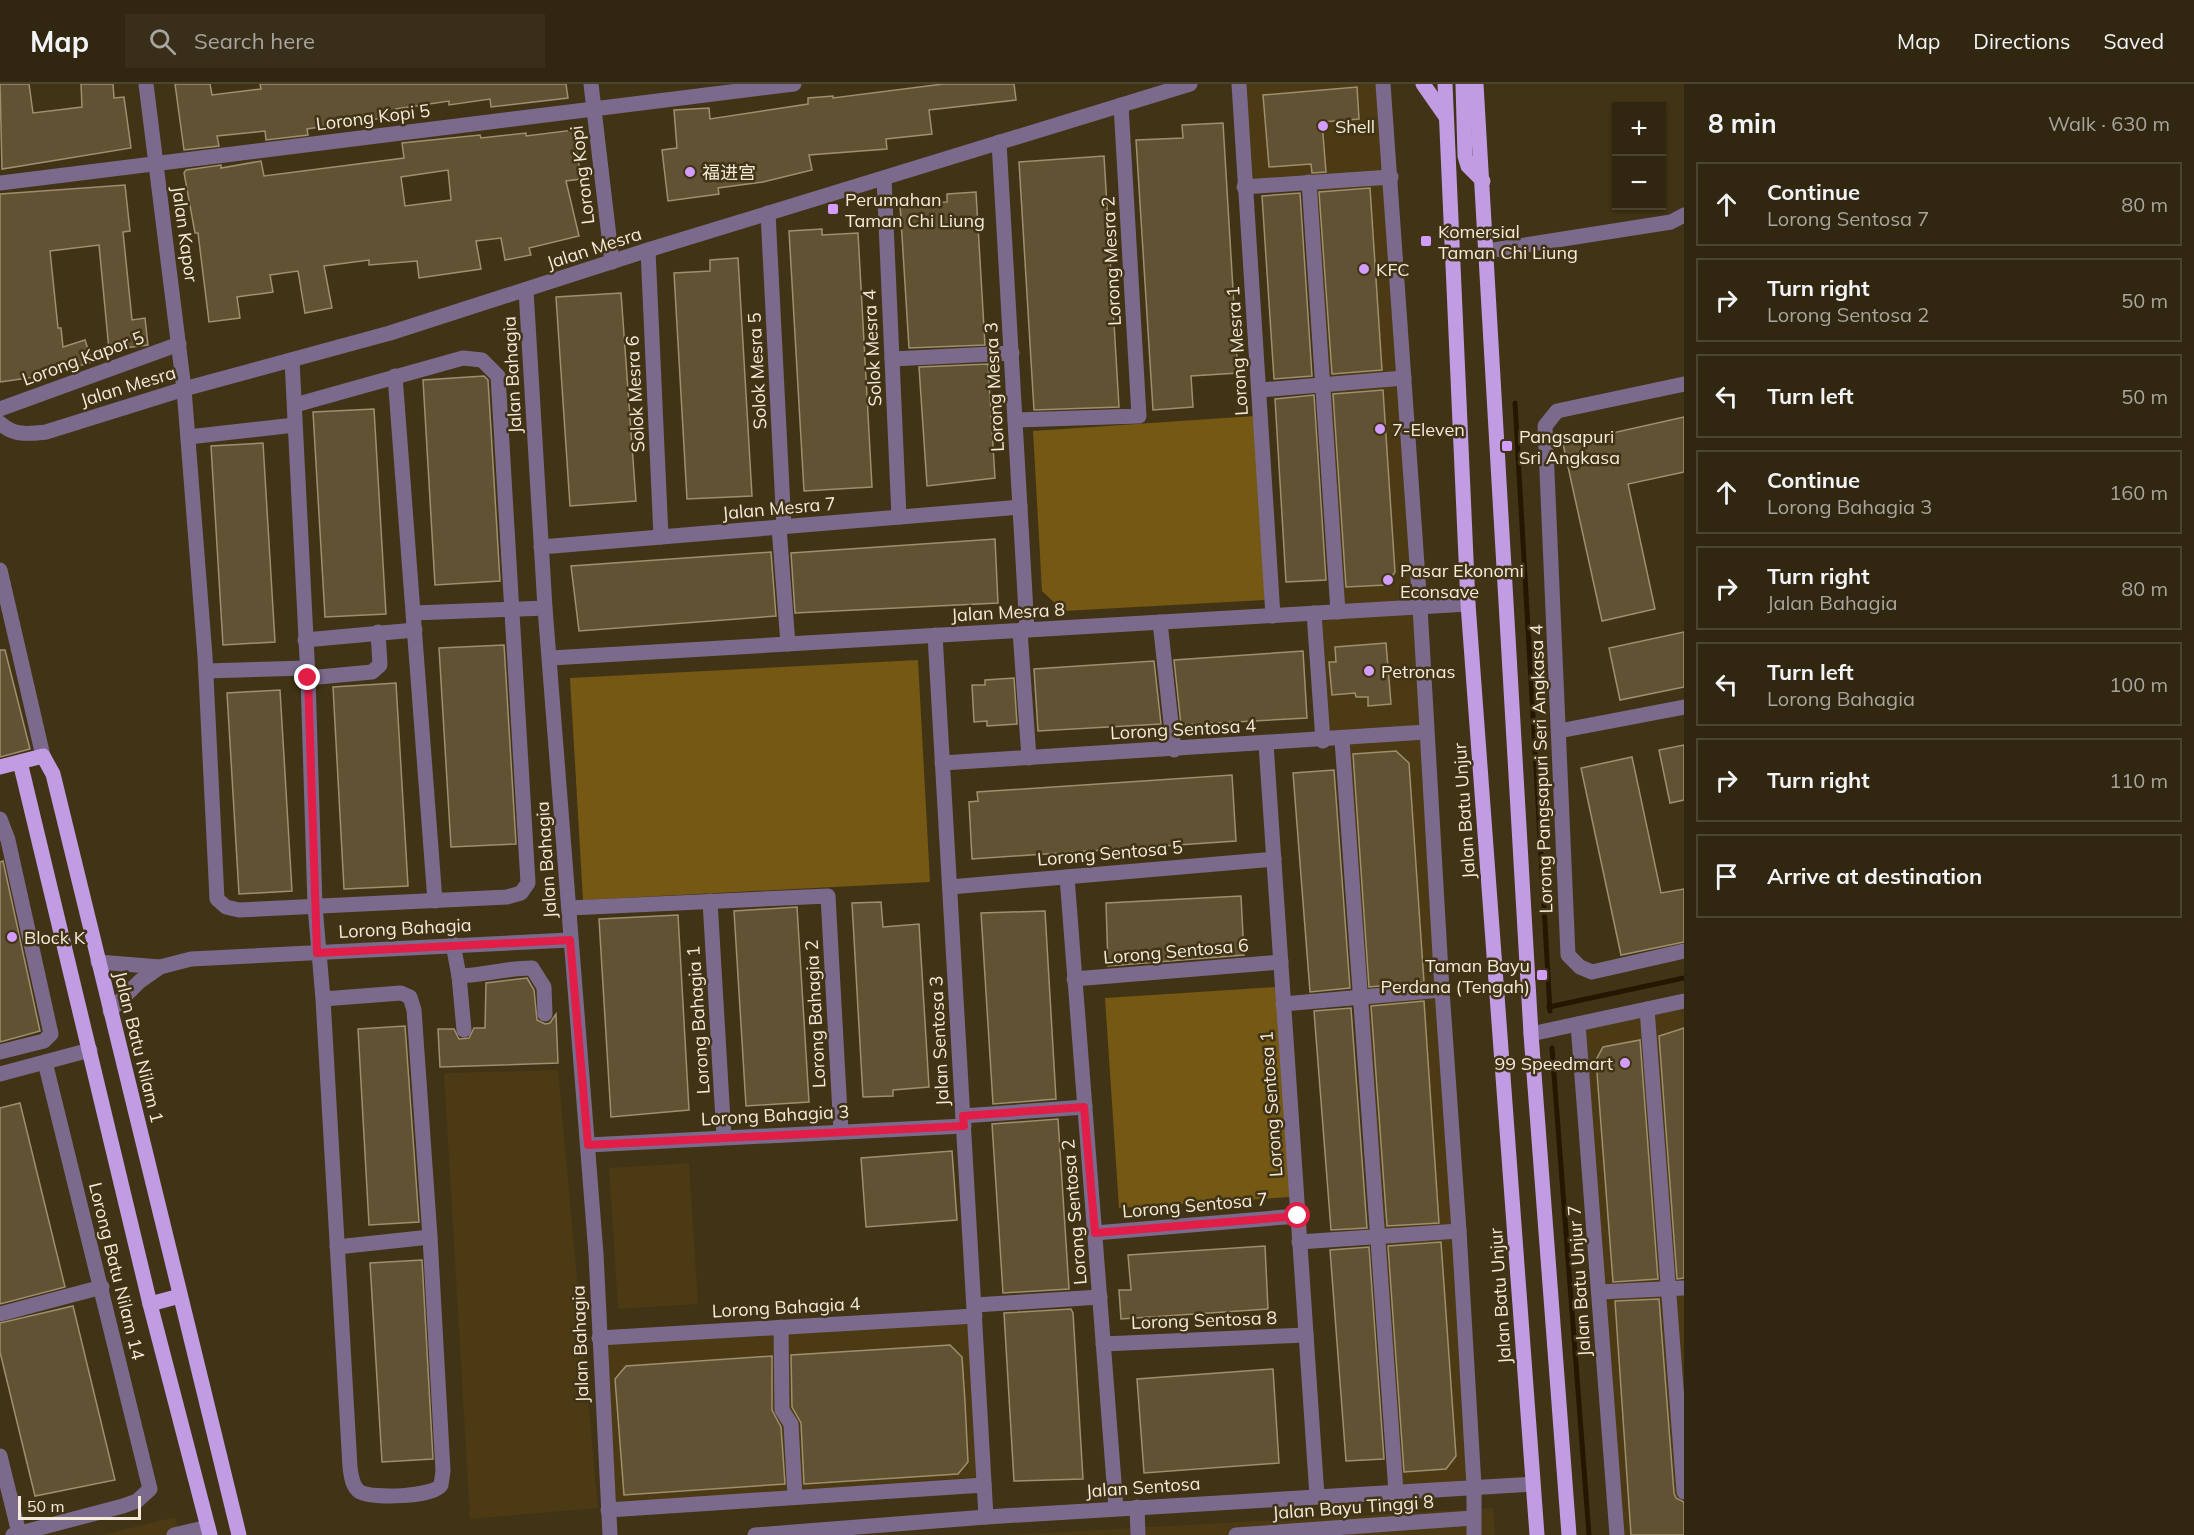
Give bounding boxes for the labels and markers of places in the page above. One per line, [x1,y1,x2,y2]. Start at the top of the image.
place label: Shell [1335,115,1375,138]
marker: Shell [1316,119,1330,133]
place label: 福进宫 [702,161,756,184]
marker: 福进宫 [683,165,697,179]
place label: Perumahan Taman Chi Liung [845,188,985,232]
marker: Perumahan Taman Chi Liung [826,202,840,216]
place label: Komersial Taman Chi Liung [1438,220,1578,264]
marker: Komersial Taman Chi Liung [1419,234,1433,248]
place label: KFC [1376,258,1410,281]
marker: KFC [1357,262,1371,276]
place label: 7-Eleven [1392,418,1465,441]
marker: 7-Eleven [1373,422,1387,436]
place label: Pangsapuri Sri Angkasa [1519,425,1620,469]
marker: Pangsapuri Sri Angkasa [1500,439,1514,453]
place label: Pasar Ekonomi Econsave [1400,559,1524,603]
marker: Pasar Ekonomi Econsave [1381,573,1395,587]
place label: Petronas [1381,660,1455,683]
marker: Petronas [1362,664,1376,678]
place label: Block K [24,926,86,949]
marker: Block K [5,930,19,944]
place label: Taman Bayu Perdana (Tengah) [1381,954,1530,998]
marker: Taman Bayu Perdana (Tengah) [1535,968,1549,982]
place label: 99 Speedmart [1494,1052,1613,1075]
marker: 99 Speedmart [1618,1056,1632,1070]

